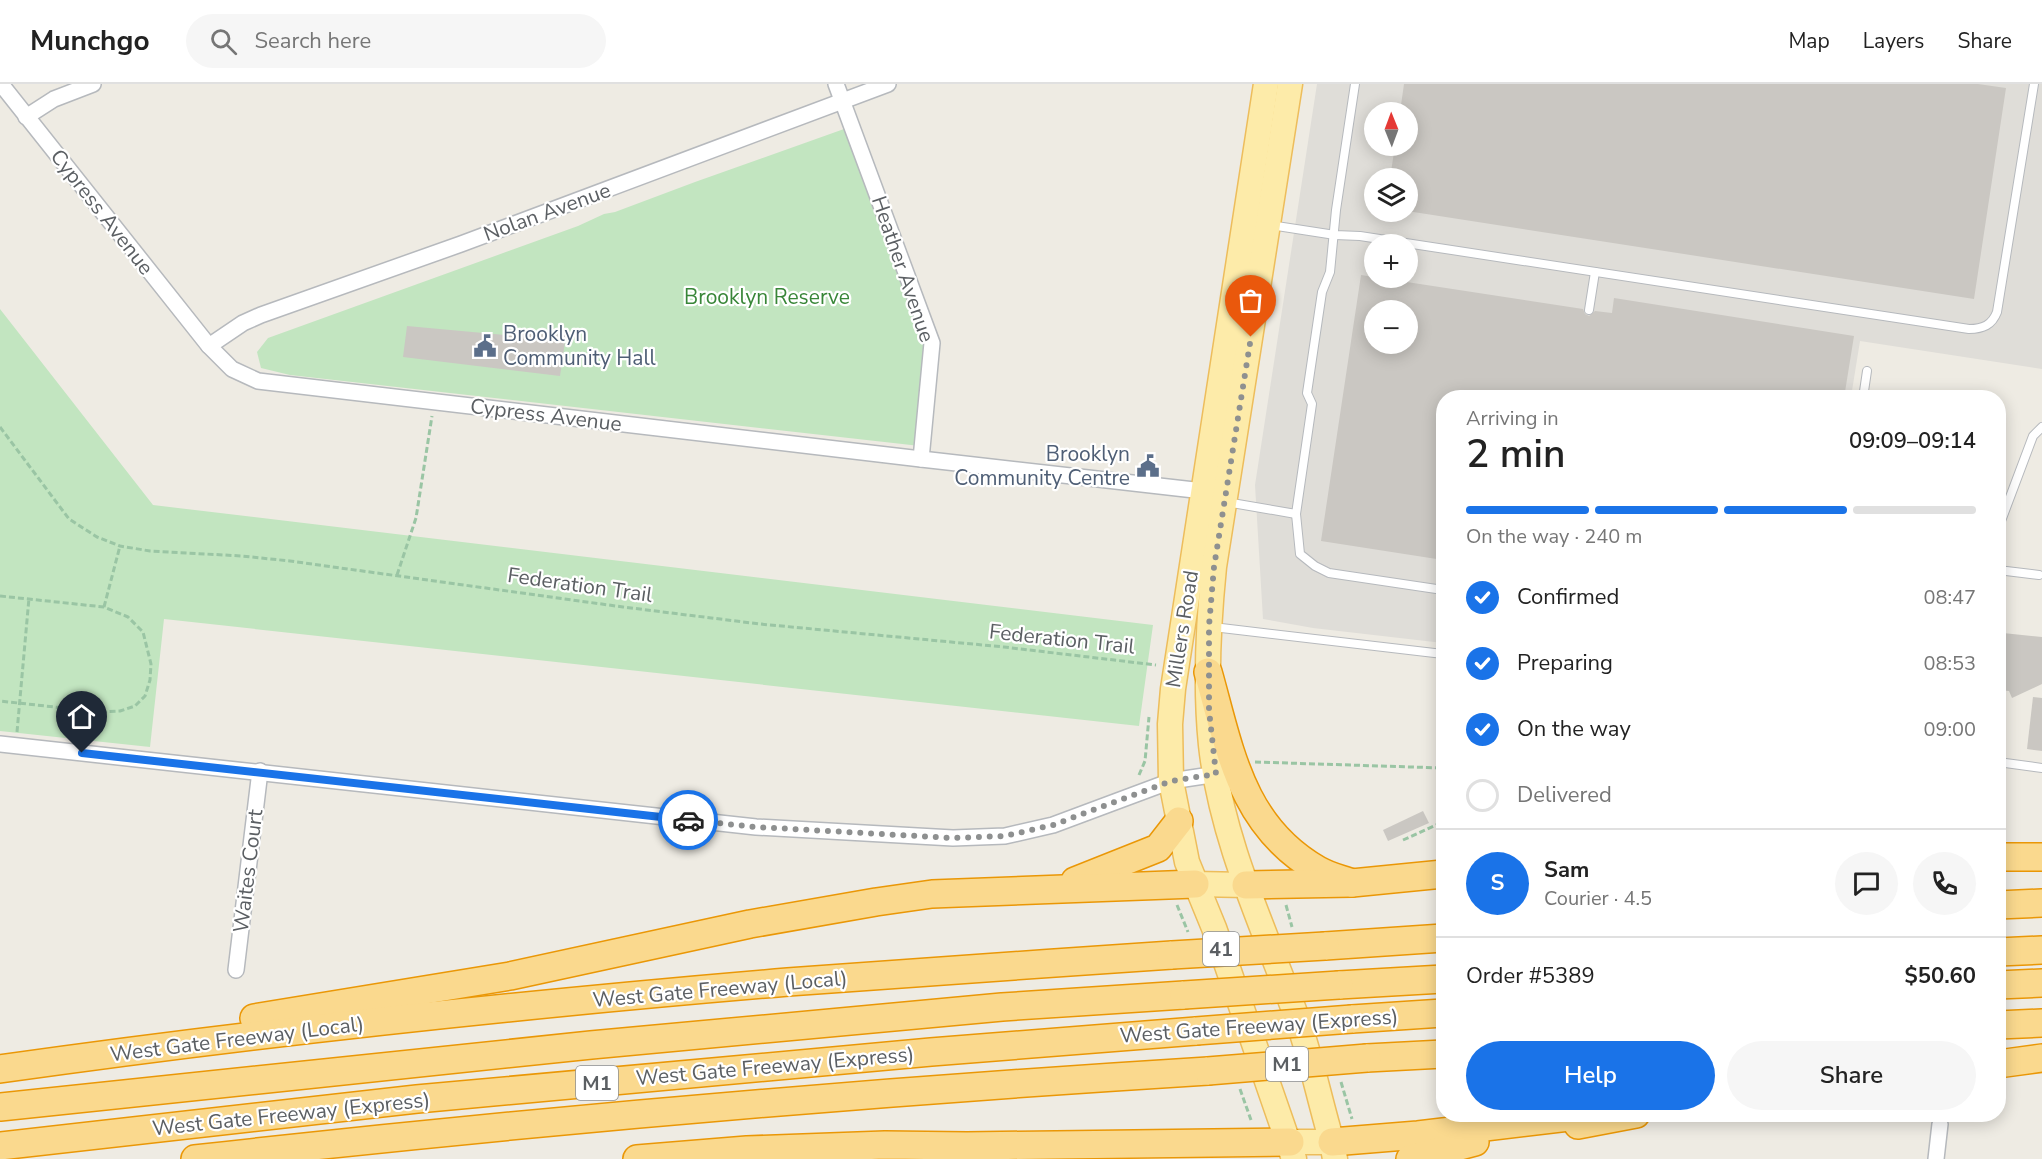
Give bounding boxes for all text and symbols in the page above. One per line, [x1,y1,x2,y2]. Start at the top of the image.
search box [186,14,606,68]
text: Munchgo [30,22,150,60]
icon: search [207,25,240,58]
text: Search here [255,26,371,56]
text: Map [1788,27,1830,55]
text: Layers [1863,27,1924,55]
text: Share [1957,27,2012,55]
north arrow [1364,102,1418,156]
map controls [1364,102,1418,354]
street label: Cypress Avenue [44,143,160,281]
button: layers [1364,168,1418,222]
street label: Nolan Avenue [480,176,614,248]
street label: Heather Avenue [865,192,941,346]
button: + [1364,234,1418,288]
pin [1225,275,1276,337]
park label: Brooklyn Reserve [684,283,850,311]
icon: bag [1234,284,1267,317]
button: − [1364,300,1418,354]
place label: Brooklyn Community Hall [503,320,657,372]
public building icon: Brooklyn Community Hall [472,333,498,359]
street label: Cypress Avenue [469,392,623,438]
text: Arriving in [1466,405,1559,432]
text: 09:09–09:14 [1849,426,1976,456]
text: 2 min [1466,428,1565,481]
place label: Brooklyn Community Centre [954,440,1130,492]
public building icon: Brooklyn Community Centre [1135,453,1161,479]
text: On the way · 240 m [1466,523,1642,550]
street label: Federation Trail [506,561,655,609]
street label: Millers Road [1159,568,1205,690]
icon: check [1466,581,1499,614]
text: Confirmed [1517,582,1619,612]
text: 08:47 [1923,584,1976,611]
street label: Federation Trail [988,617,1137,661]
icon: check [1466,647,1499,680]
text: Preparing [1517,648,1613,678]
text: 08:53 [1923,650,1976,677]
pin [56,691,107,753]
icon: home [65,700,98,733]
icon: check [1466,713,1499,746]
text: On the way [1517,714,1631,744]
text: 09:00 [1923,716,1976,743]
text: Delivered [1517,780,1612,810]
courier [658,790,718,850]
icon: car [672,804,705,837]
street label: Waites Court [227,807,270,934]
button: chat [1835,852,1898,915]
button: phone [1913,852,1976,915]
text: Sam [1544,855,1589,885]
text: S [1491,868,1504,898]
text: Courier · 4.5 [1544,885,1652,912]
road number: 41 [1203,932,1239,966]
text: Order #5389 [1466,961,1595,991]
text: $50.60 [1905,961,1976,991]
street label: West Gate Freeway (Local) [592,964,848,1014]
street label: West Gate Freeway (Express) [1119,1002,1399,1050]
street label: West Gate Freeway (Local) [109,1010,365,1068]
street label: West Gate Freeway (Express) [635,1040,915,1092]
button: Help [1466,1041,1715,1110]
button: Share [1727,1041,1976,1110]
road number: M1 [1266,1047,1308,1081]
road number: M1 [576,1066,618,1100]
street label: West Gate Freeway (Express) [151,1085,431,1143]

